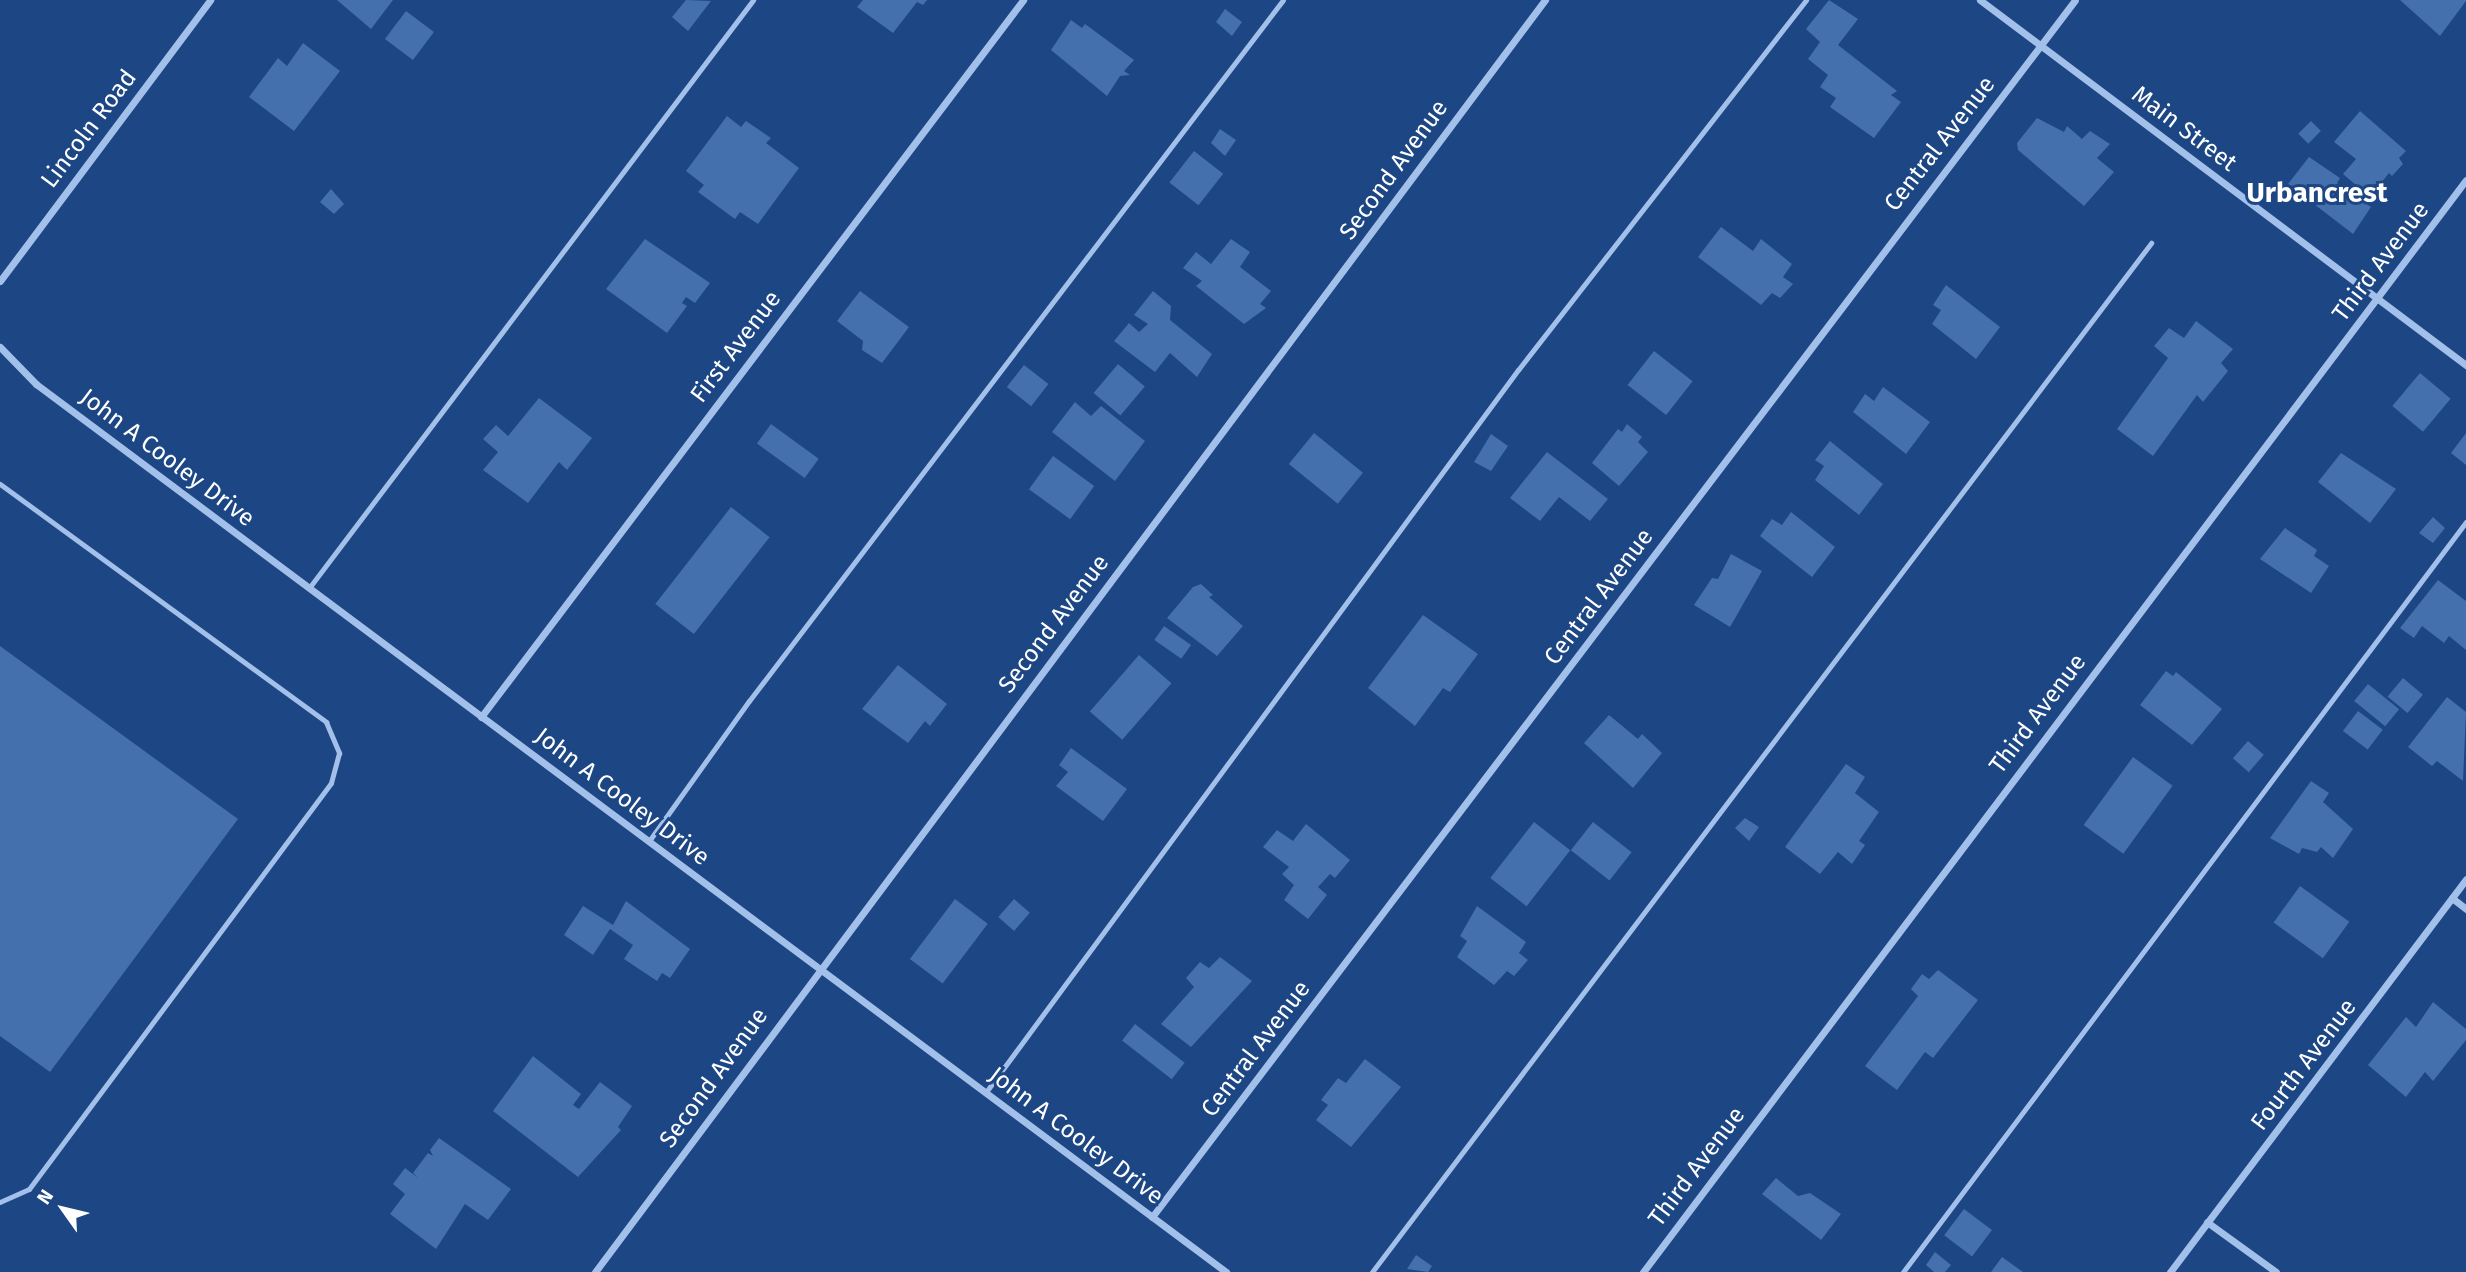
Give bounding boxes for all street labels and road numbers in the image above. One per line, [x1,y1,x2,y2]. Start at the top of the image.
street label: Lincoln Road [35,64,143,194]
street label: Central Avenue [1878,71,2002,217]
street label: Main Street [2126,80,2242,178]
street label: Second Avenue [1334,95,1454,245]
street label: Third Avenue [2327,197,2435,327]
street label: First Avenue [685,285,787,409]
street label: John A Cooley Drive [74,383,260,533]
street label: Central Avenue [1538,523,1660,671]
street label: Second Avenue [993,549,1115,699]
street label: Third Avenue [1984,649,2092,779]
street label: John A Cooley Drive [529,722,715,872]
street label: Central Avenue [1195,975,1317,1123]
street label: Fourth Avenue [2245,994,2363,1136]
street label: Second Avenue [654,1003,774,1153]
street label: John A Cooley Drive [983,1061,1169,1211]
street label: Third Avenue [1643,1102,1751,1232]

